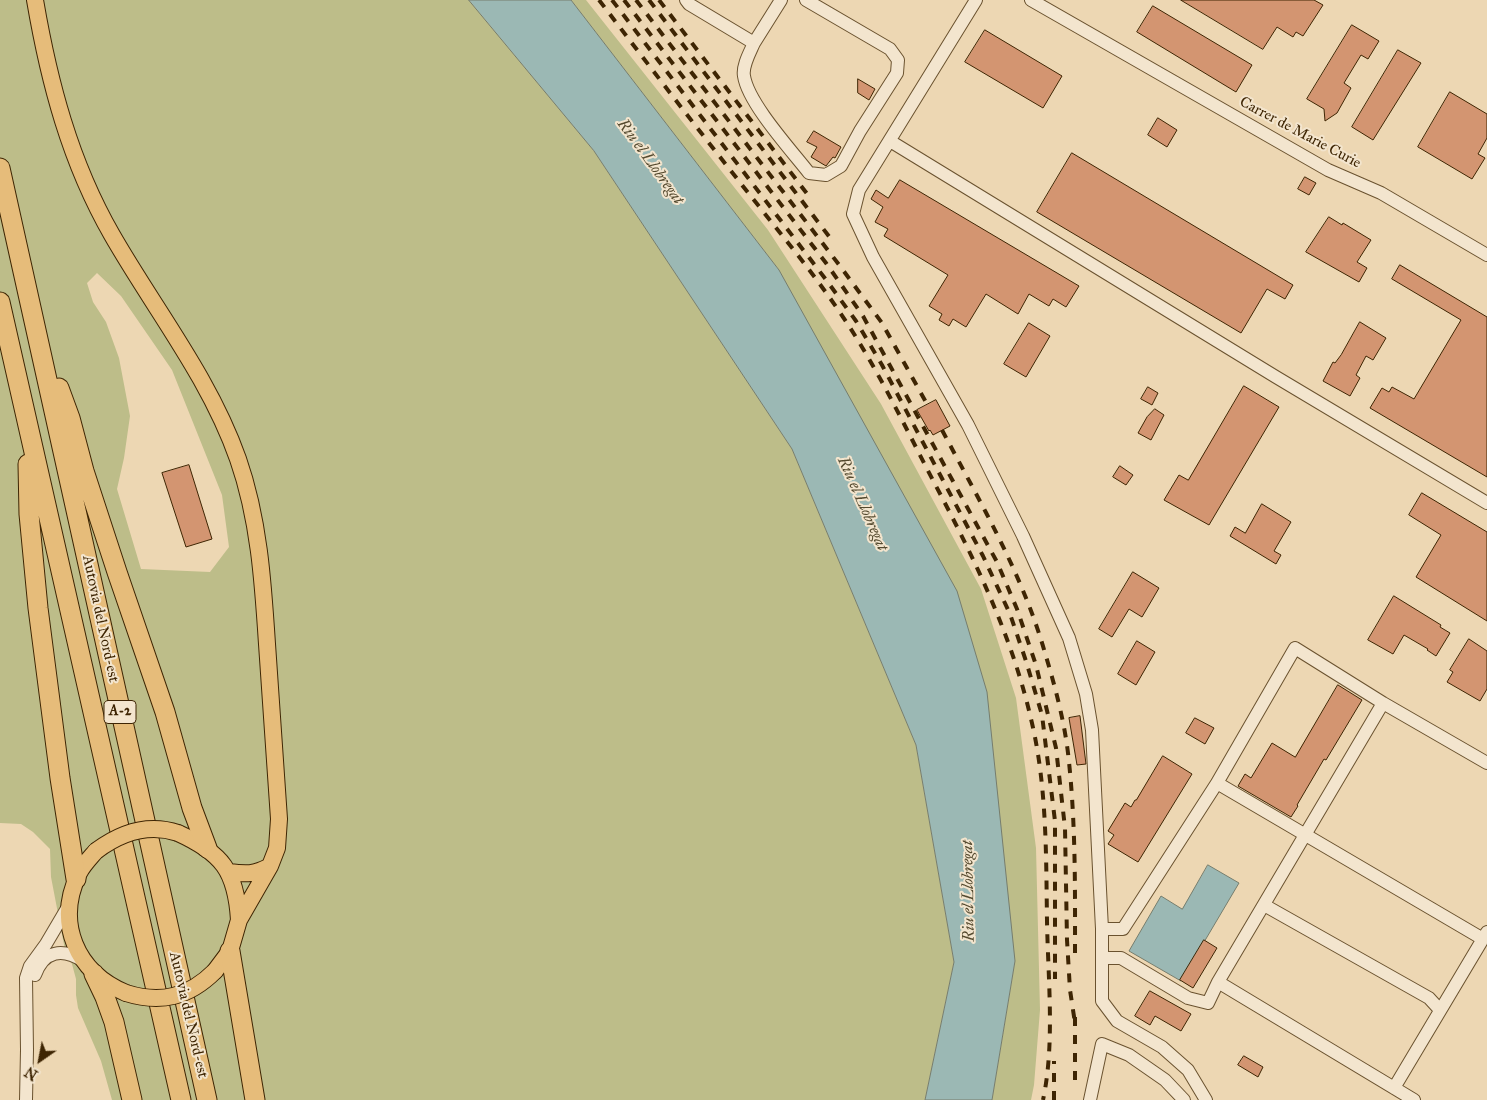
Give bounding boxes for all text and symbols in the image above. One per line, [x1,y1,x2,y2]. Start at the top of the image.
street label: Carrer de Marie Curie [1236,93,1364,173]
water label: Riu el Llobregat [613,115,687,209]
water label: Riu el Llobregat [833,454,891,554]
street label: Autovia del Nord-est [78,554,122,684]
road number: A-2 [104,700,136,724]
water label: Riu el Llobregat [959,840,979,942]
street label: Autovia del Nord-est [165,950,211,1080]
north arrow [15,1035,65,1085]
text: N [22,1063,41,1083]

